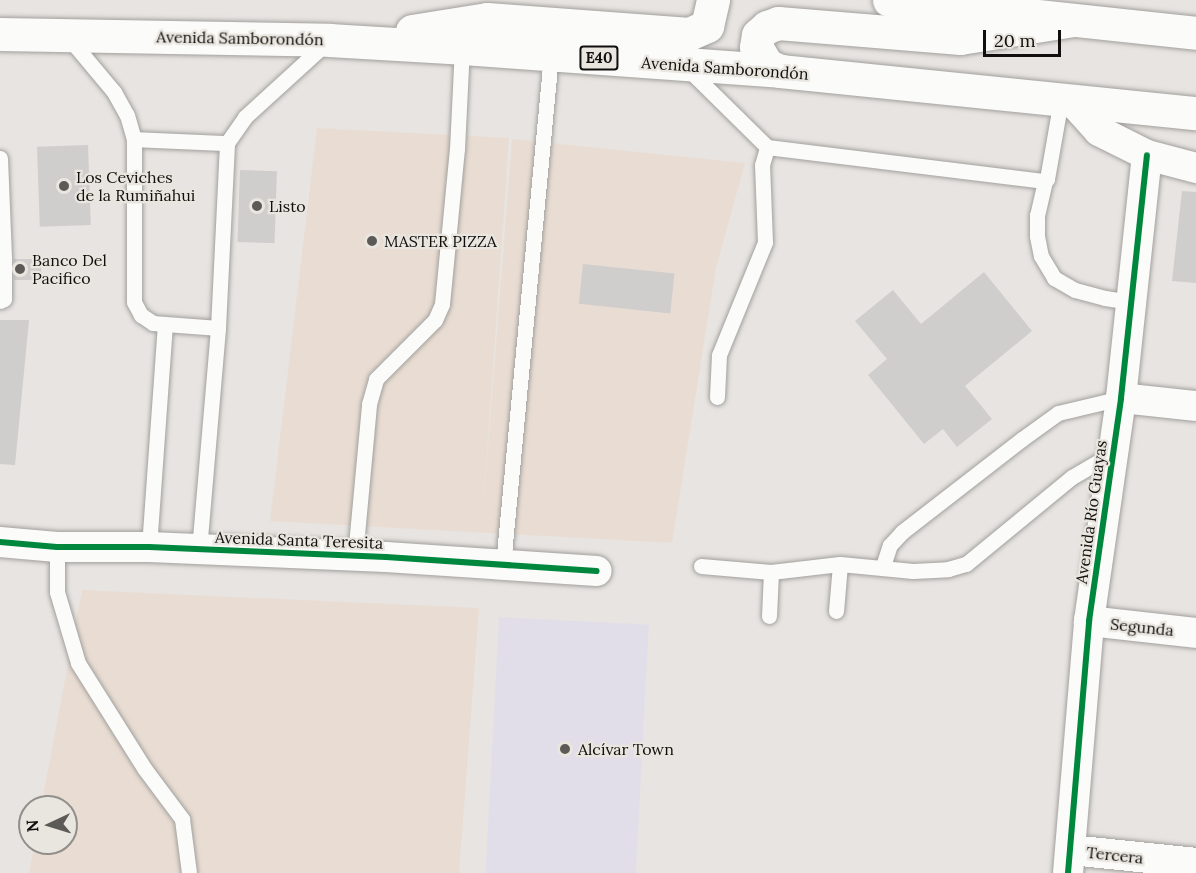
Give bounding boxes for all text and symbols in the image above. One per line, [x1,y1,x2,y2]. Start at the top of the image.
scale bar [986,18,1064,56]
street label: Avenida Samborondón [156,27,324,49]
text: 20 m [994,29,1036,52]
road number: E40 [578,46,620,70]
street label: Avenida Samborondón [641,53,809,83]
place label: Los Ceviches de la Rumiñahui [76,167,195,205]
marker: Los Ceviches de la Rumiñahui [57,179,71,193]
place label: Listo [269,196,306,216]
marker: Listo [250,199,264,213]
place label: MASTER PIZZA [384,231,497,251]
marker: MASTER PIZZA [365,234,379,248]
place label: Banco Del Pacifico [32,250,107,288]
marker: Banco Del Pacifico [13,262,27,276]
street label: Avenida Río Guayas [1071,439,1111,585]
street label: Avenida Santa Teresita [215,527,383,553]
street label: Segunda [1109,614,1175,640]
place label: Alcívar Town [578,739,674,759]
marker: Alcívar Town [556,740,574,758]
north arrow [18,795,78,855]
text: N [22,819,42,833]
street label: Tercera [1086,842,1144,868]

